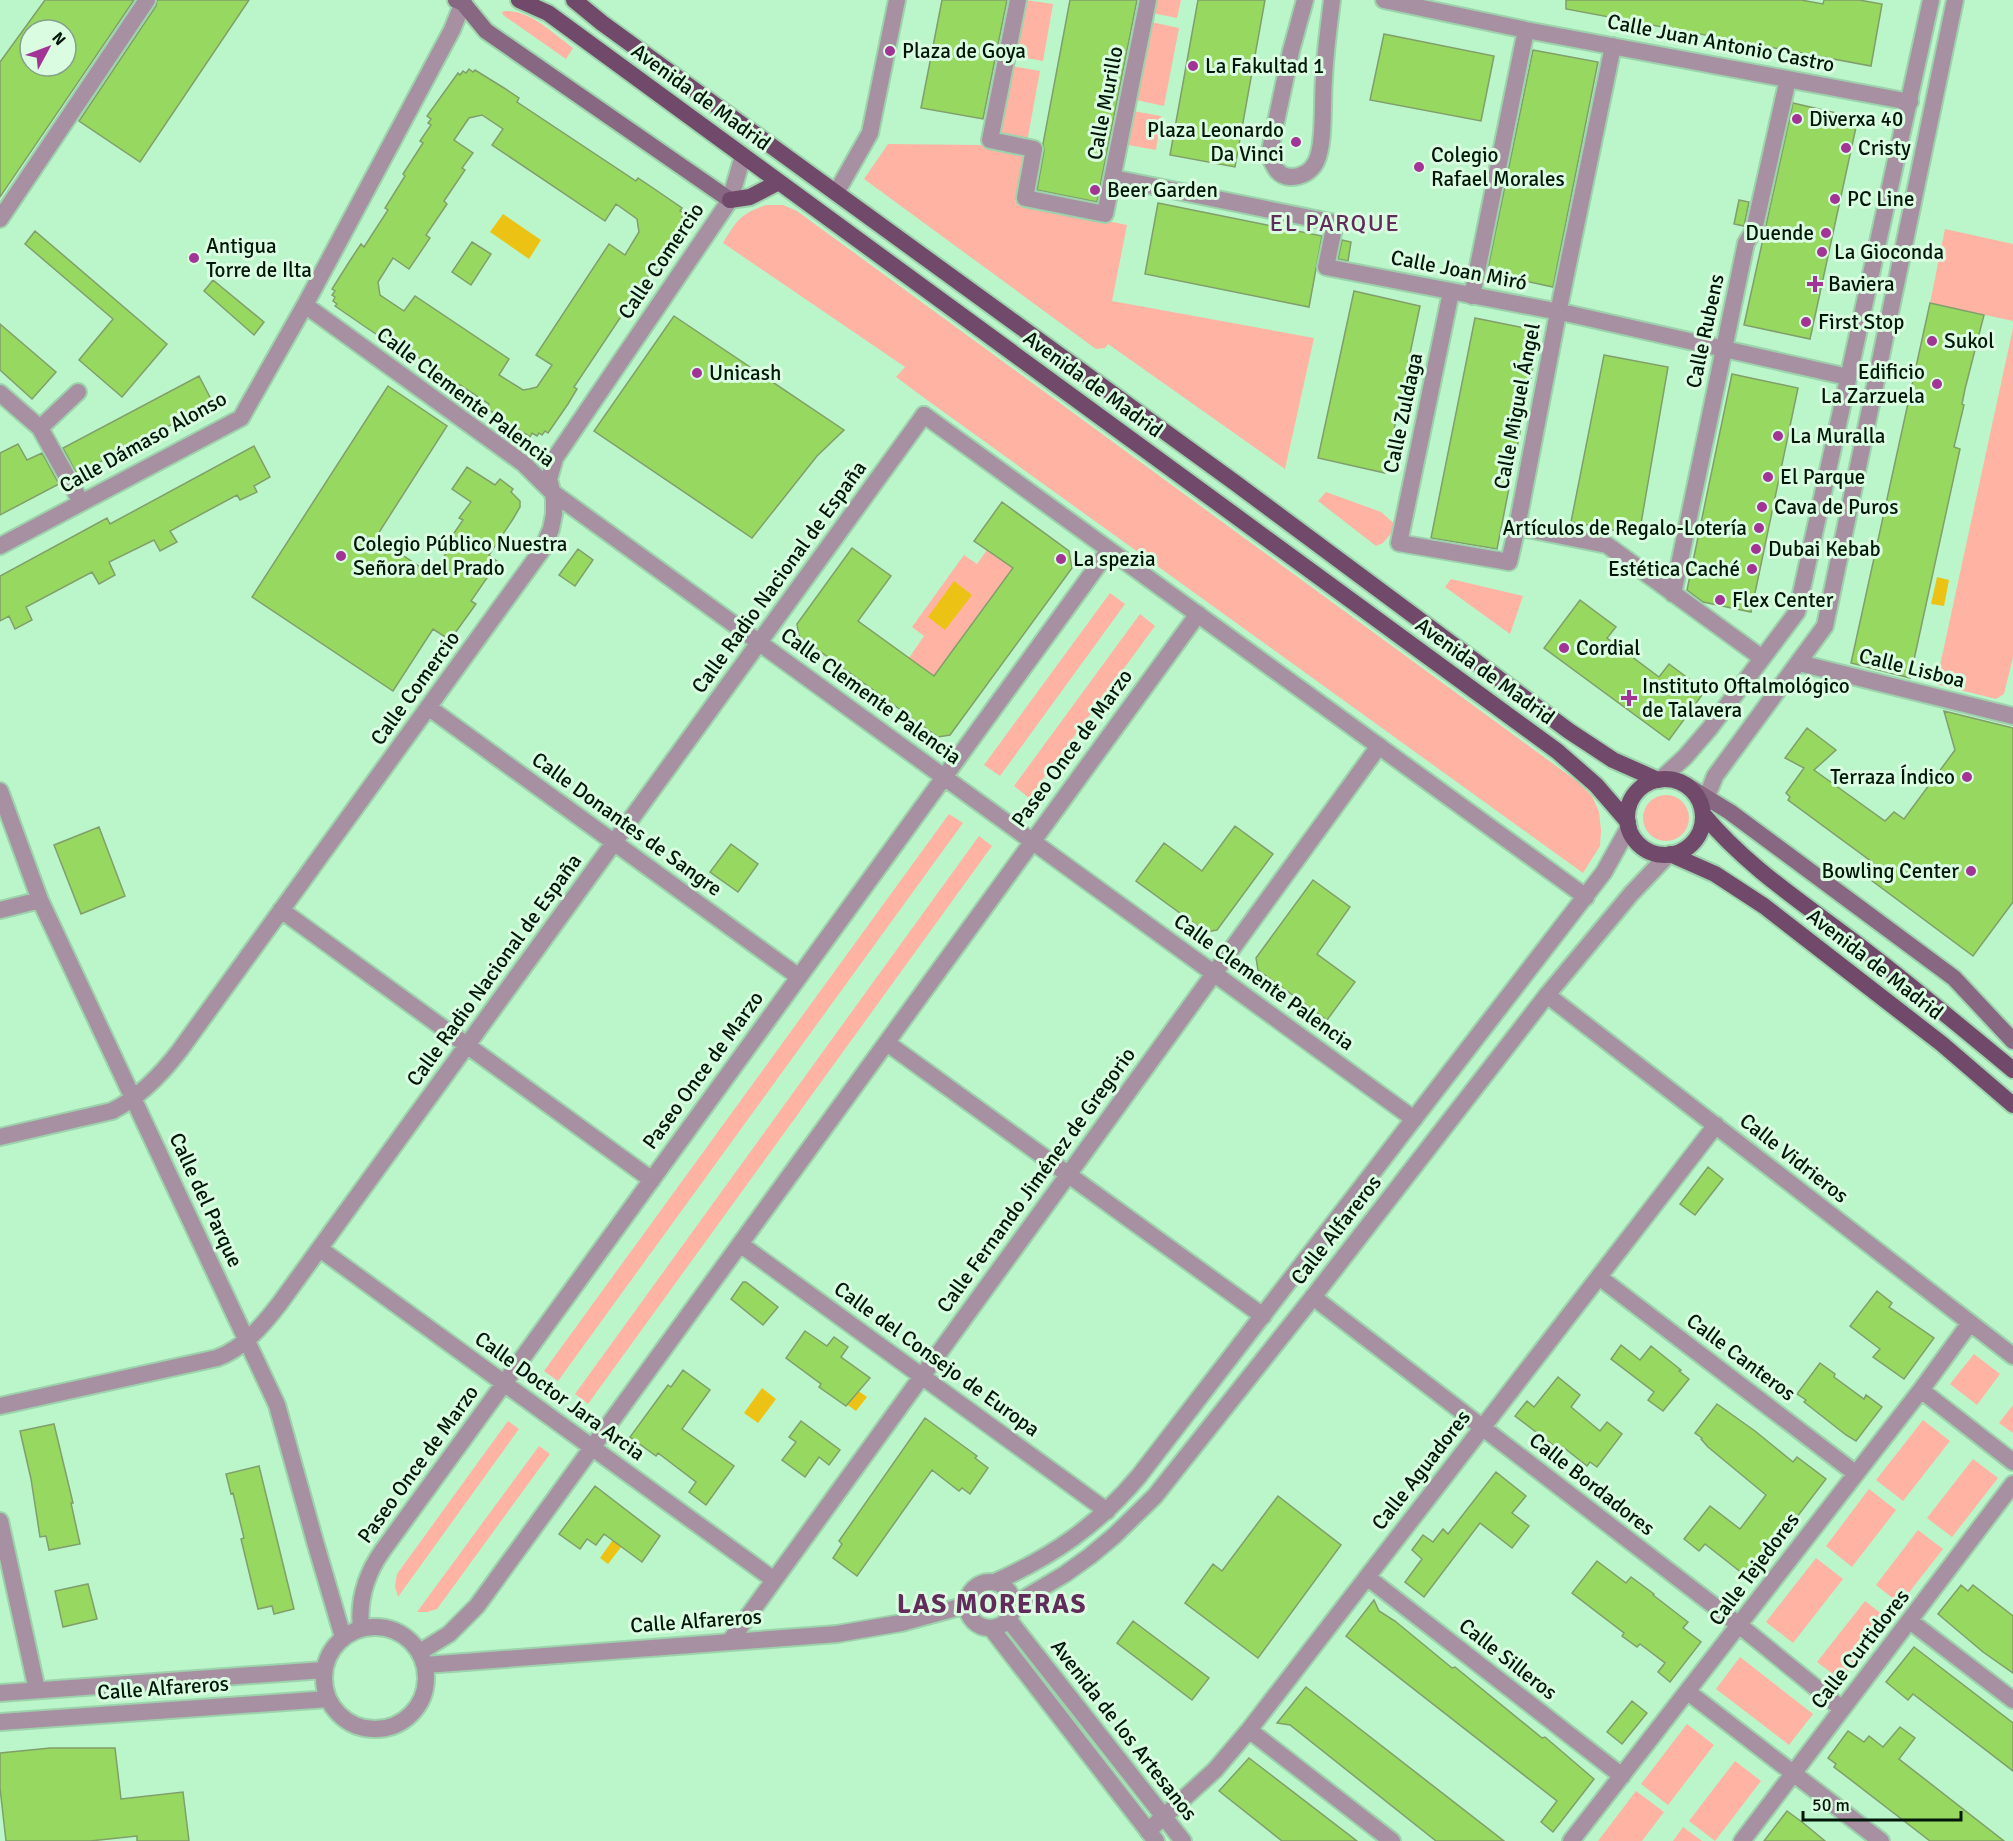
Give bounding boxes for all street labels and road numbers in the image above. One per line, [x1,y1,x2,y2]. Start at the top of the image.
street label: Calle Juan Antonio Castro [1605,8,1837,78]
street label: Avenida de Madrid [626,38,776,156]
street label: Calle Murillo [1081,44,1129,162]
street label: Calle Comercio [612,198,710,324]
street label: Calle Joan Miró [1389,244,1529,296]
street label: Calle Rubens [1680,272,1730,390]
street label: Calle Clemente Palencia [372,321,560,473]
street label: Calle Miguel Ángel [1488,321,1546,491]
street label: Avenida de Madrid [1018,325,1168,443]
street label: Calle Zuldaga [1378,350,1428,476]
street label: Calle Dámaso Alonso [55,385,231,499]
street label: Calle Radio Nacional de España [686,456,872,698]
street label: Avenida de Madrid [1410,612,1560,730]
street label: Calle Clemente Palencia [776,622,966,770]
street label: Calle Comercio [365,626,465,750]
street label: Calle Lisboa [1856,642,1968,694]
street label: Paseo Once de Marzo [1006,664,1138,832]
street label: Calle Donantes de Sangre [527,746,727,902]
street label: Calle Radio Nacional de España [401,849,587,1091]
street label: Avenida de Madrid [1802,903,1948,1025]
street label: Calle Clemente Palencia [1169,908,1359,1056]
street label: Paseo Once de Marzo [637,986,769,1154]
street label: Calle Fernando Jiménez de Gregorio [931,1042,1141,1318]
street label: Calle Vidrieros [1734,1107,1854,1209]
street label: Calle del Parque [164,1129,248,1271]
street label: Calle Alfareros [1285,1170,1387,1290]
street label: Calle del Consejo de Europa [829,1276,1045,1442]
street label: Calle Canteros [1681,1308,1801,1406]
street label: Calle Doctor Jara Arcia [470,1326,650,1466]
street label: Paseo Once de Marzo [352,1380,484,1548]
street label: Calle Aguadores [1366,1405,1476,1535]
street label: Calle Bordadores [1524,1427,1660,1541]
street label: Calle Tejedores [1703,1507,1805,1631]
street label: Calle Curtidores [1805,1584,1915,1714]
street label: Calle Alfareros [629,1603,763,1639]
street label: Calle Silleros [1454,1613,1562,1705]
street label: Avenida de los Artesanos [1045,1634,1203,1826]
street label: Calle Alfareros [96,1670,230,1706]

